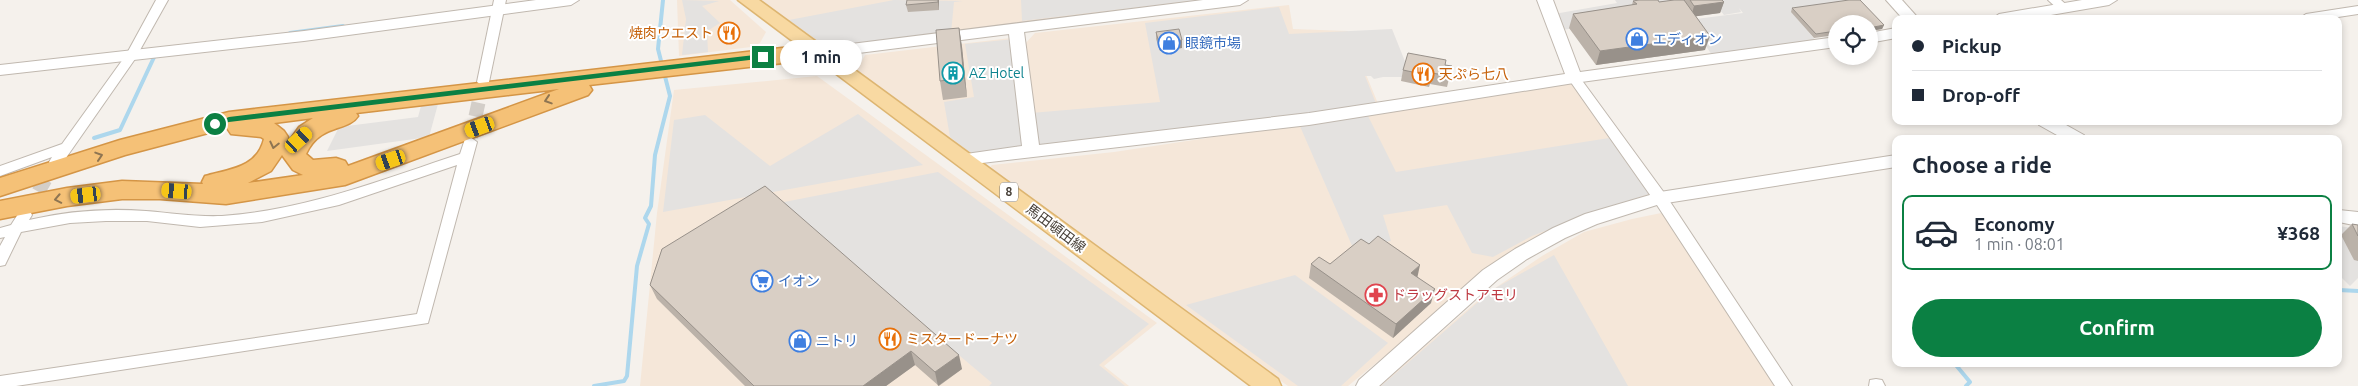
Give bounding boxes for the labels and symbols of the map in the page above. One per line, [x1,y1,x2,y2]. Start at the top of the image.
restaurant icon: 焼肉ウエスト [717,21,741,45]
place label: 焼肉ウエスト [629,25,713,41]
shop icon: エディオン [1625,27,1649,51]
shop icon: 眼鏡市場 [1157,31,1181,55]
place label: エディオン [1653,31,1722,47]
place label: 眼鏡市場 [1185,35,1241,51]
callout: 1 min [780,40,863,74]
route end [752,46,774,68]
building icon: AZ Hotel [941,61,965,85]
restaurant icon: 天ぷら七八 [1411,62,1435,86]
place label: AZ Hotel [969,65,1025,81]
place label: 天ぷら七八 [1439,66,1509,82]
one-way arrow [544,95,552,105]
route start [204,113,226,135]
car [463,115,496,139]
car [282,124,315,156]
one-way arrow [269,141,280,149]
car [374,148,407,172]
one-way arrow [94,151,102,161]
car [161,182,192,200]
road number: 8 [1000,182,1018,202]
car [70,186,101,204]
one-way arrow [54,193,63,204]
street label: 馬田頓田線 [1023,201,1089,255]
supermarket icon: イオン [750,269,774,293]
place label: イオン [778,273,820,289]
pharmacy icon: ドラッグストアモリ [1364,283,1388,307]
place label: ドラッグストアモリ [1392,287,1518,303]
restaurant icon: ミスタードーナツ [878,327,902,351]
shop icon: ニトリ [788,329,812,353]
place label: ミスタードーナツ [906,331,1018,347]
place label: ニトリ [816,333,858,349]

